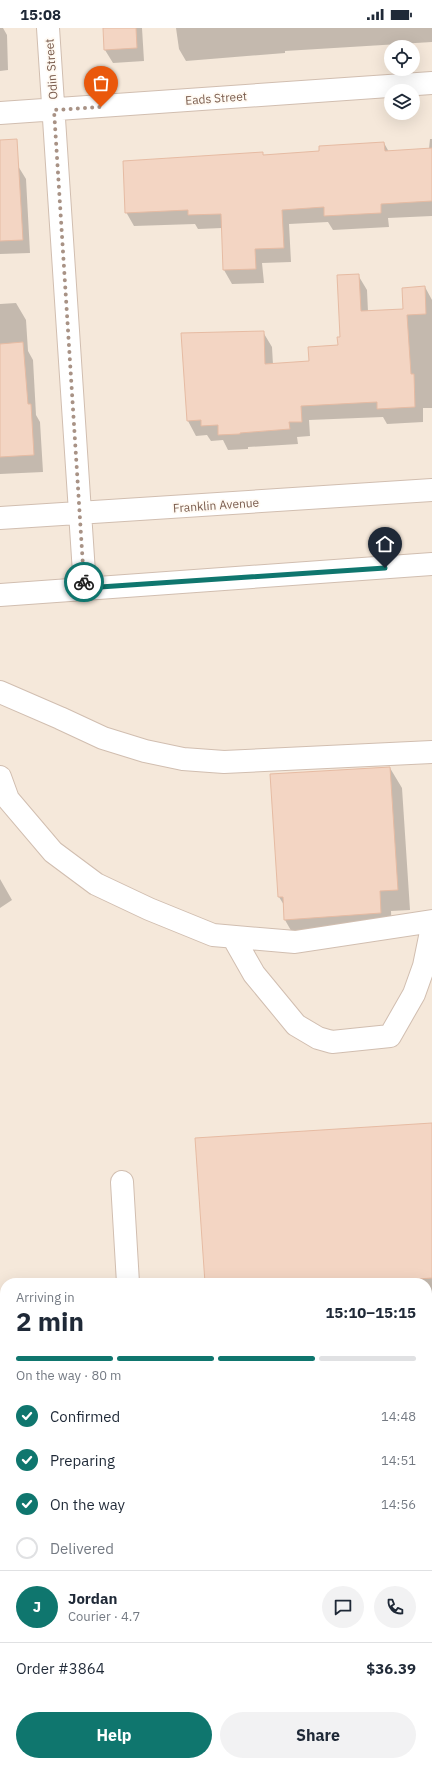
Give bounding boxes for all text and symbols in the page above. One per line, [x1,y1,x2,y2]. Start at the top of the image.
text: 15:08 [20,5,61,24]
street label: Odin Street [41,38,61,100]
map controls [384,40,420,120]
button: locate [384,40,420,76]
pin [84,66,118,107]
icon: bag [90,72,112,94]
button: layers [384,84,420,120]
street label: Eads Street [185,88,247,108]
street label: Franklin Avenue [172,494,260,515]
pin [368,527,402,568]
icon: home [374,533,396,555]
courier [64,562,104,602]
icon: bike [73,571,95,593]
text: Arriving in [16,1289,75,1306]
text: 15:10–15:15 [325,1303,416,1322]
text: 2 min [16,1304,84,1338]
text: On the way · 80 m [16,1367,121,1384]
icon: check [16,1405,38,1427]
text: Confirmed [50,1407,120,1426]
text: 14:48 [381,1408,416,1425]
icon: check [16,1449,38,1471]
text: Preparing [50,1451,115,1470]
text: 14:51 [381,1452,416,1469]
icon: check [16,1493,38,1515]
text: On the way [50,1495,125,1514]
text: 14:56 [381,1496,416,1513]
text: Delivered [50,1539,114,1558]
button: chat [322,1586,364,1628]
button: phone [374,1586,416,1628]
text: Jordan [68,1589,117,1608]
text: J [33,1597,41,1616]
text: Courier · 4.7 [68,1608,140,1625]
text: Order #3864 [16,1659,105,1678]
text: $36.39 [366,1659,416,1678]
button: Help [16,1712,212,1758]
button: Share [220,1712,416,1758]

